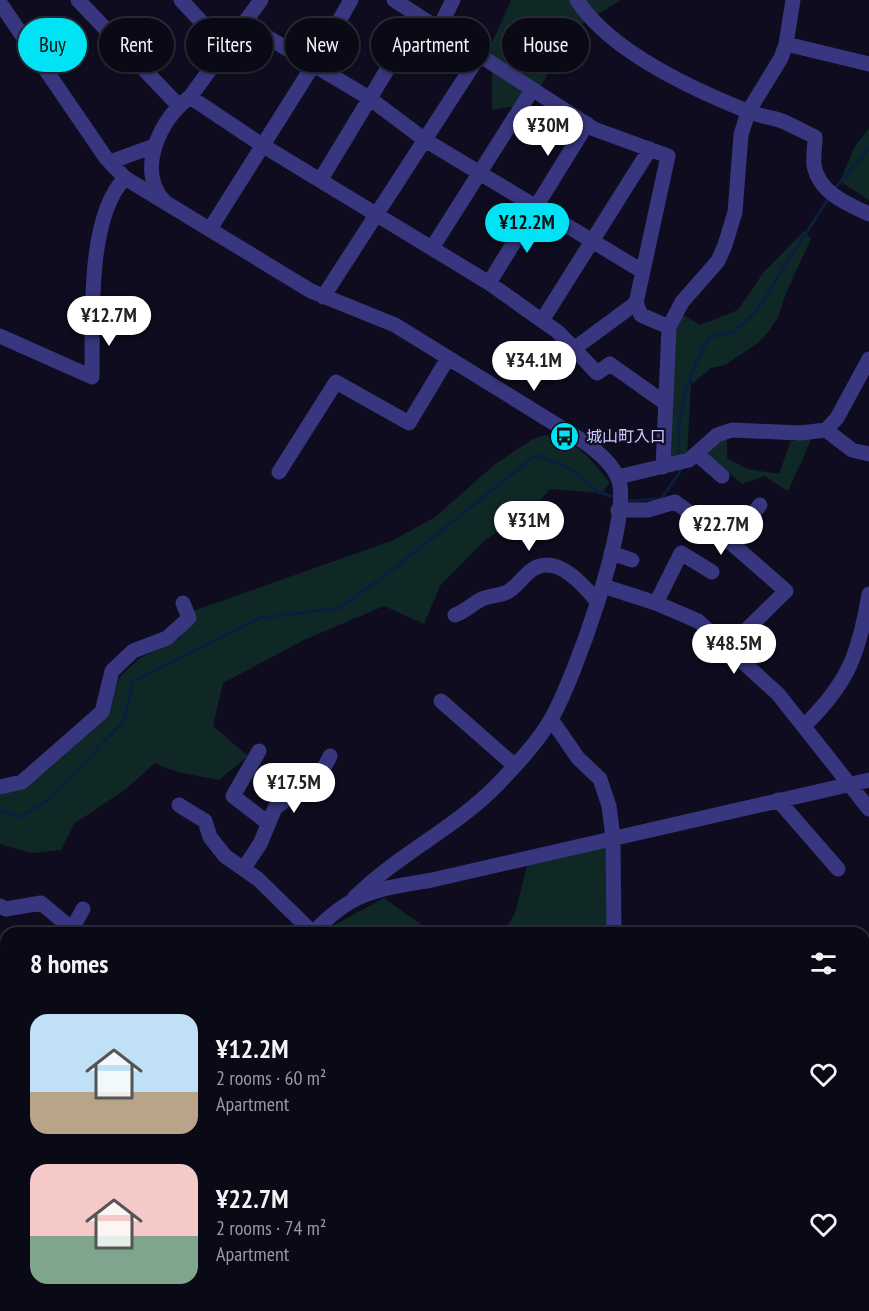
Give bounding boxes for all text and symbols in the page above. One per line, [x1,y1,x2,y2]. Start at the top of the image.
chip: Buy [18,18,87,72]
chip: Rent [99,18,174,72]
chip: Filters [186,18,273,72]
chip: New [285,18,359,72]
chip: Apartment [371,18,490,72]
chip: House [502,18,589,72]
pin: ¥30M [512,106,584,157]
text: ¥30M [527,112,569,138]
pin: ¥12.2M [478,203,576,254]
text: ¥12.2M [499,209,555,235]
pin: ¥12.7M [60,296,158,347]
text: ¥12.7M [81,302,137,328]
pin: ¥34.1M [485,341,583,392]
text: ¥34.1M [506,347,562,373]
bus stop icon: 城山町入口 [549,420,581,452]
place label: 城山町入口 [586,426,666,446]
pin: ¥31M [493,501,565,552]
pin: ¥22.7M [672,505,770,556]
text: ¥31M [508,507,550,533]
text: ¥22.7M [693,511,749,537]
pin: ¥48.5M [685,624,783,675]
text: ¥48.5M [706,630,762,656]
pin: ¥17.5M [245,763,343,814]
text: ¥17.5M [267,769,321,795]
text: 8 homes [30,947,108,980]
icon: filters [807,947,840,980]
text: ¥12.2M [216,1032,289,1065]
icon: home [78,1038,150,1110]
icon: heart [807,1058,840,1091]
text: 2 rooms · 60 m² [216,1065,326,1091]
text: Apartment [216,1091,289,1117]
text: ¥22.7M [216,1182,289,1215]
icon: home [78,1188,150,1260]
icon: heart [807,1208,840,1241]
text: 2 rooms · 74 m² [216,1215,326,1241]
text: Apartment [216,1241,289,1267]

